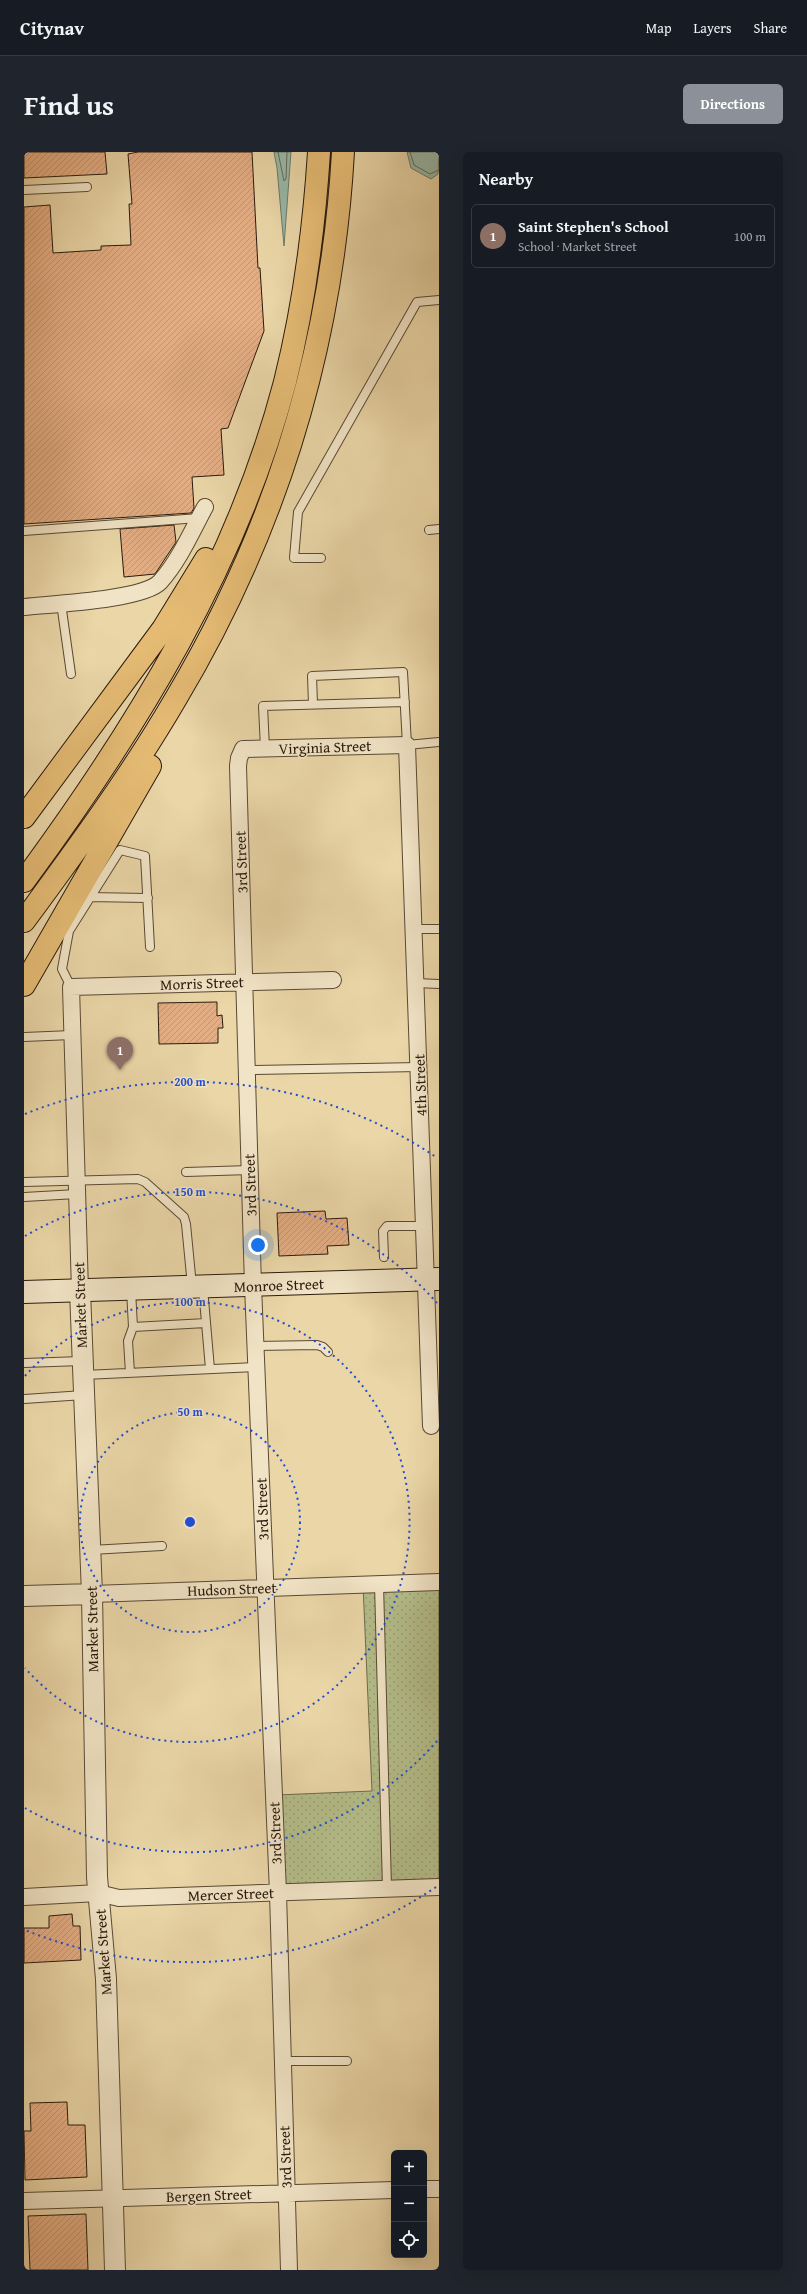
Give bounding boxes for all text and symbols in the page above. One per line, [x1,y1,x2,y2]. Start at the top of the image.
text: Citynav [20,14,84,42]
text: Map [646,18,672,38]
text: Layers [694,18,732,38]
text: Share [754,18,787,38]
text: Find us [24,84,114,125]
button: Directions [683,84,783,124]
text: Nearby [479,166,533,191]
text: Saint Stephen's School [518,216,669,237]
text: 1 [490,227,496,246]
text: 100 m [734,227,766,246]
text: School · Market Street [518,237,637,256]
street label: Virginia Street [278,735,372,759]
street label: 3rd Street [229,830,253,894]
street label: Morris Street [160,971,245,995]
pin: 1 [107,1037,133,1070]
street label: 4th Street [408,1053,432,1116]
text: 200 m [174,1073,207,1090]
street label: 3rd Street [238,1153,262,1217]
text: 150 m [174,1183,207,1200]
your location [248,1235,268,1255]
street label: Market Street [68,1261,92,1349]
street label: Monroe Street [234,1273,325,1297]
text: 100 m [174,1293,207,1310]
text: 50 m [177,1403,203,1420]
street label: 3rd Street [250,1477,274,1541]
centre of rings [183,1515,197,1529]
street label: Hudson Street [187,1577,278,1601]
street label: Market Street [81,1585,103,1672]
street label: 3rd Street [263,1801,287,1865]
street label: Mercer Street [187,1882,275,1906]
street label: Market Street [89,1907,116,1996]
street label: 3rd Street [273,2125,297,2189]
map controls [391,2150,427,2258]
button: + [391,2150,427,2186]
street label: Bergen Street [166,2183,253,2207]
button: − [391,2186,427,2222]
button: locate [391,2222,427,2258]

